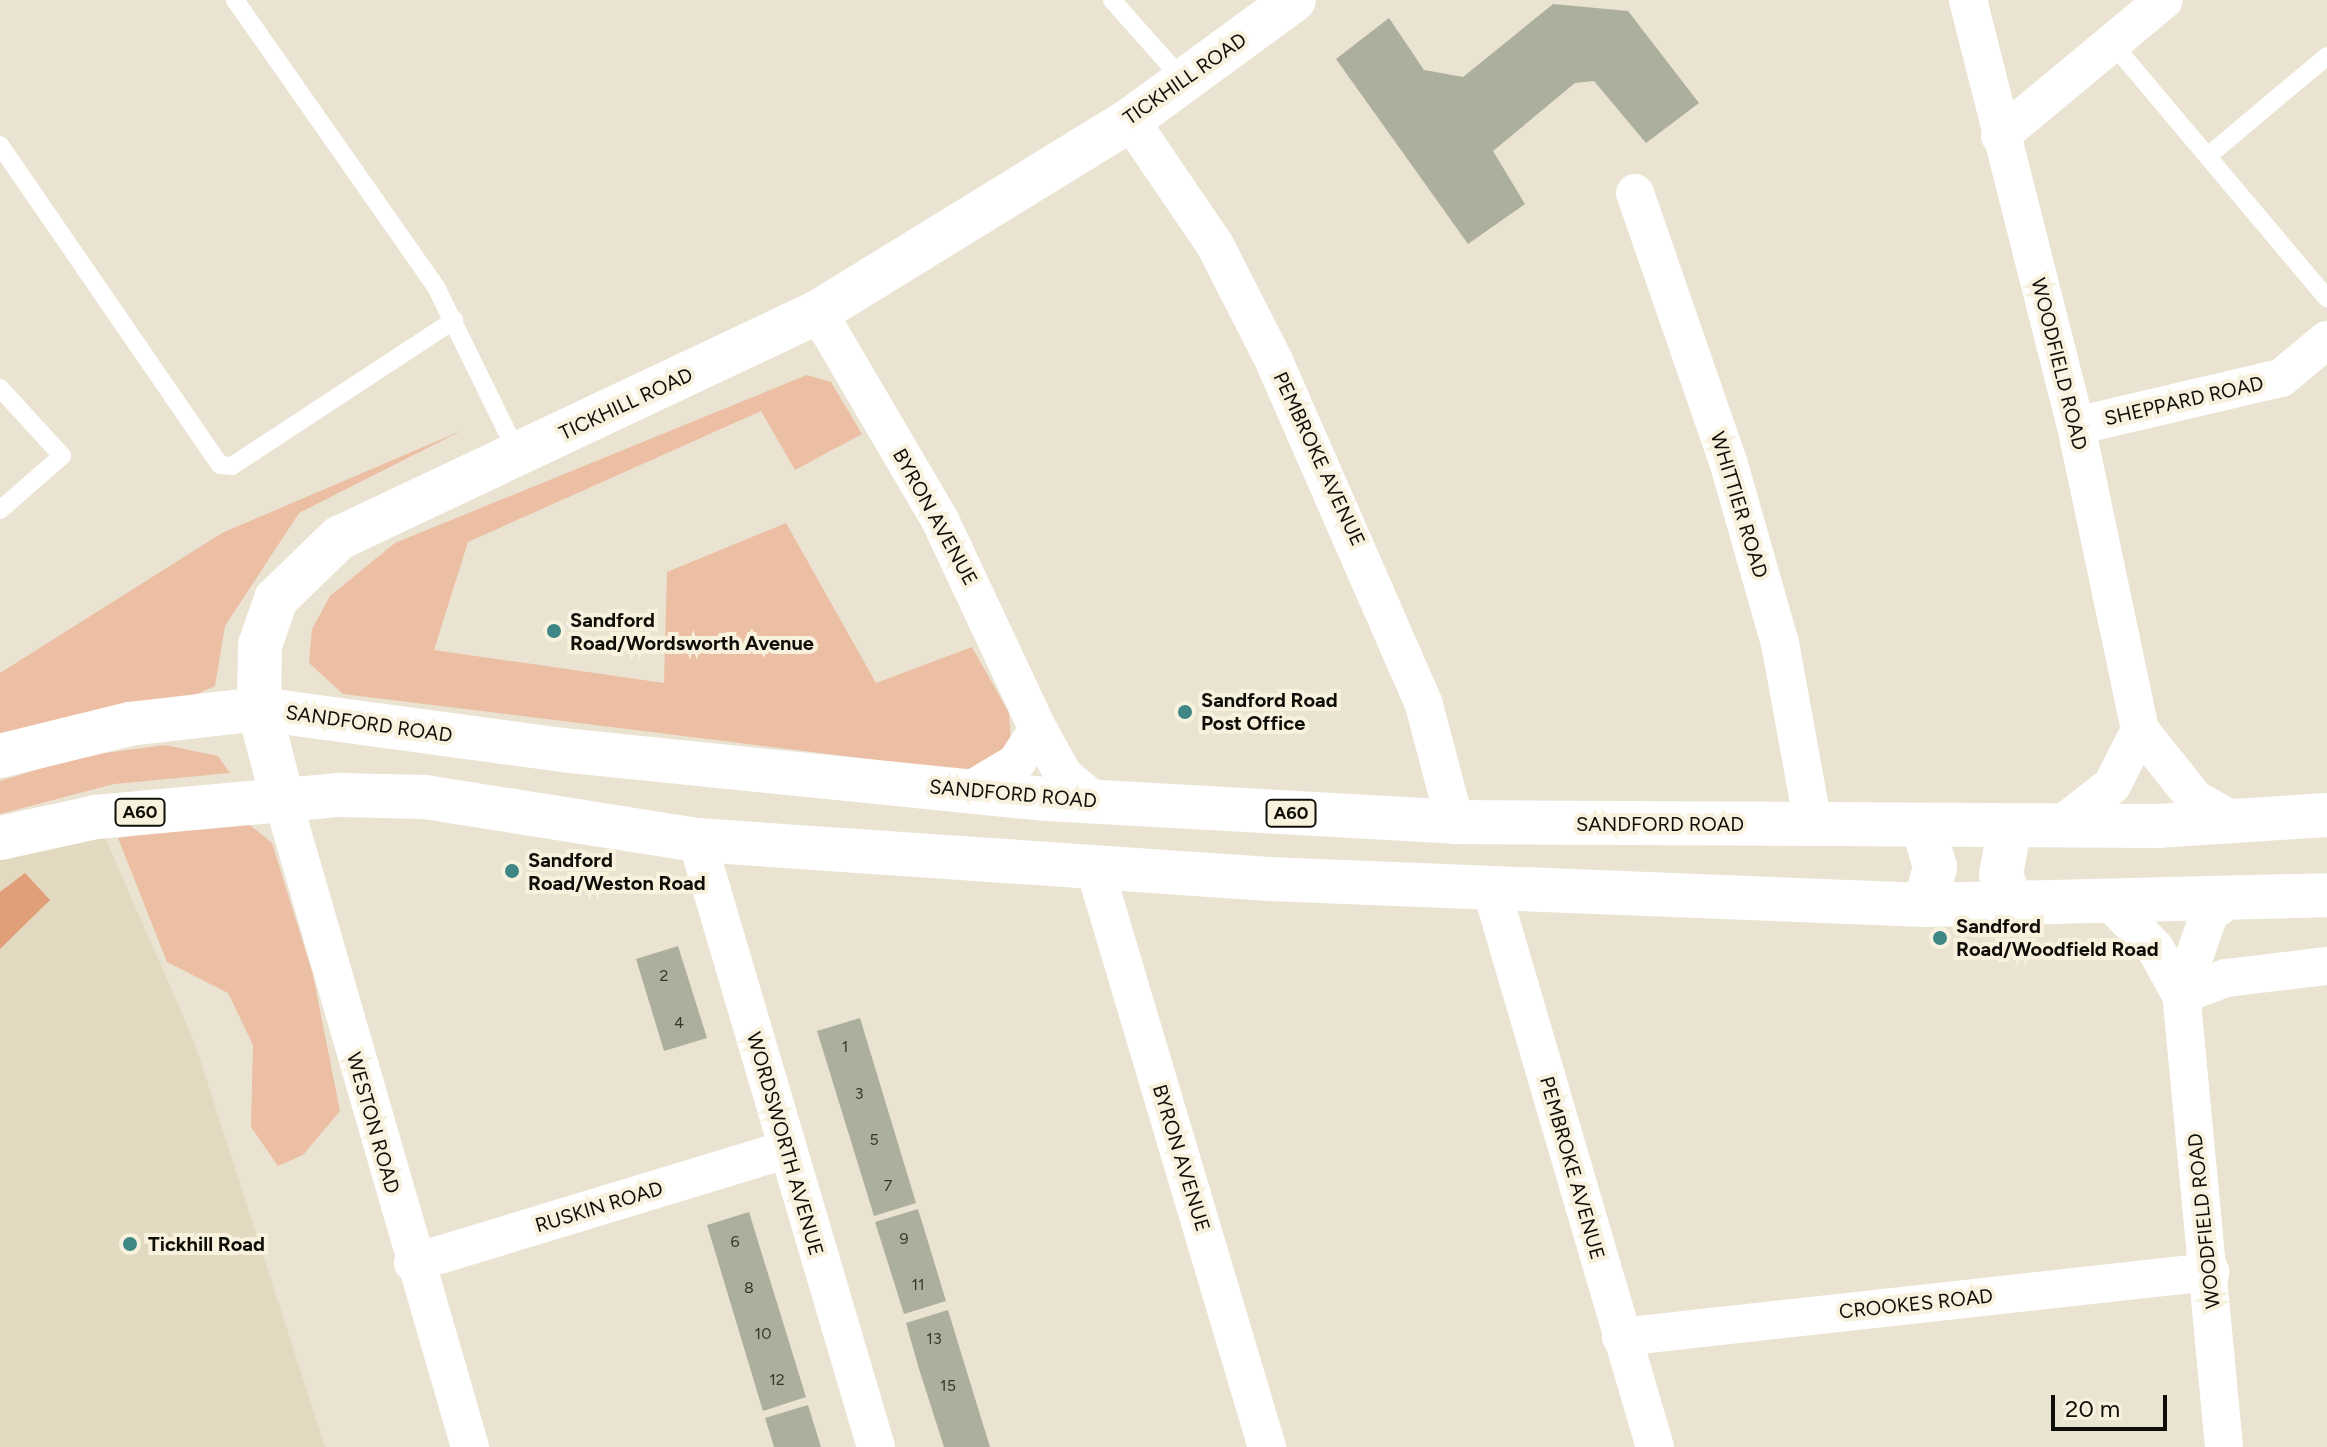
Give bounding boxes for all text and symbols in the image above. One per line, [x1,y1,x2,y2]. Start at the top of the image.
street label: TICKHILL ROAD [1119,28,1251,130]
street label: WOODFIELD ROAD [2026,275,2092,453]
street label: TICKHILL ROAD [555,363,697,445]
street label: PEMBROKE AVENUE [1268,368,1370,550]
street label: SHEPPARD ROAD [2102,371,2266,431]
street label: WHITTIER ROAD [1705,429,1773,581]
street label: BYRON AVENUE [888,444,982,590]
place label: Sandford Road/Wordsworth Avenue [570,608,814,655]
marker: Sandford Road/Wordsworth Avenue [545,622,563,640]
place label: Sandford Road Post Office [1201,688,1338,735]
street label: SANDFORD ROAD [284,700,454,748]
marker: Sandford Road Post Office [1176,703,1194,721]
street label: SANDFORD ROAD [928,775,1098,813]
road number: A60 [114,798,166,826]
road number: A60 [1265,799,1317,827]
street label: SANDFORD ROAD [1576,812,1744,836]
place label: Sandford Road/Weston Road [528,848,706,895]
marker: Sandford Road/Weston Road [503,862,521,880]
place label: Sandford Road/Woodfield Road [1956,914,2159,961]
marker: Sandford Road/Woodfield Road [1931,929,1949,947]
house number: 2 [660,966,668,986]
house number: 4 [674,1013,684,1033]
street label: WORDSWORTH AVENUE [742,1030,828,1258]
house number: 1 [842,1037,848,1057]
street label: WESTON ROAD [341,1050,405,1196]
street label: PEMBROKE AVENUE [1534,1074,1610,1262]
street label: BYRON AVENUE [1147,1082,1215,1234]
house number: 3 [855,1084,863,1104]
house number: 5 [869,1130,879,1150]
street label: WOODFIELD ROAD [2183,1132,2225,1310]
street label: RUSKIN ROAD [532,1176,666,1238]
house number: 7 [884,1176,892,1196]
house number: 9 [899,1229,909,1249]
place label: Tickhill Road [148,1232,265,1256]
house number: 6 [730,1232,740,1252]
marker: Tickhill Road [119,1233,141,1255]
house number: 11 [911,1275,925,1295]
house number: 8 [744,1278,754,1298]
street label: CROOKES ROAD [1838,1284,1994,1324]
house number: 10 [755,1324,771,1344]
house number: 13 [926,1329,942,1349]
house number: 12 [769,1370,785,1390]
house number: 15 [940,1376,956,1396]
scale bar [2055,1379,2171,1429]
text: 20 m [2065,1394,2120,1423]

